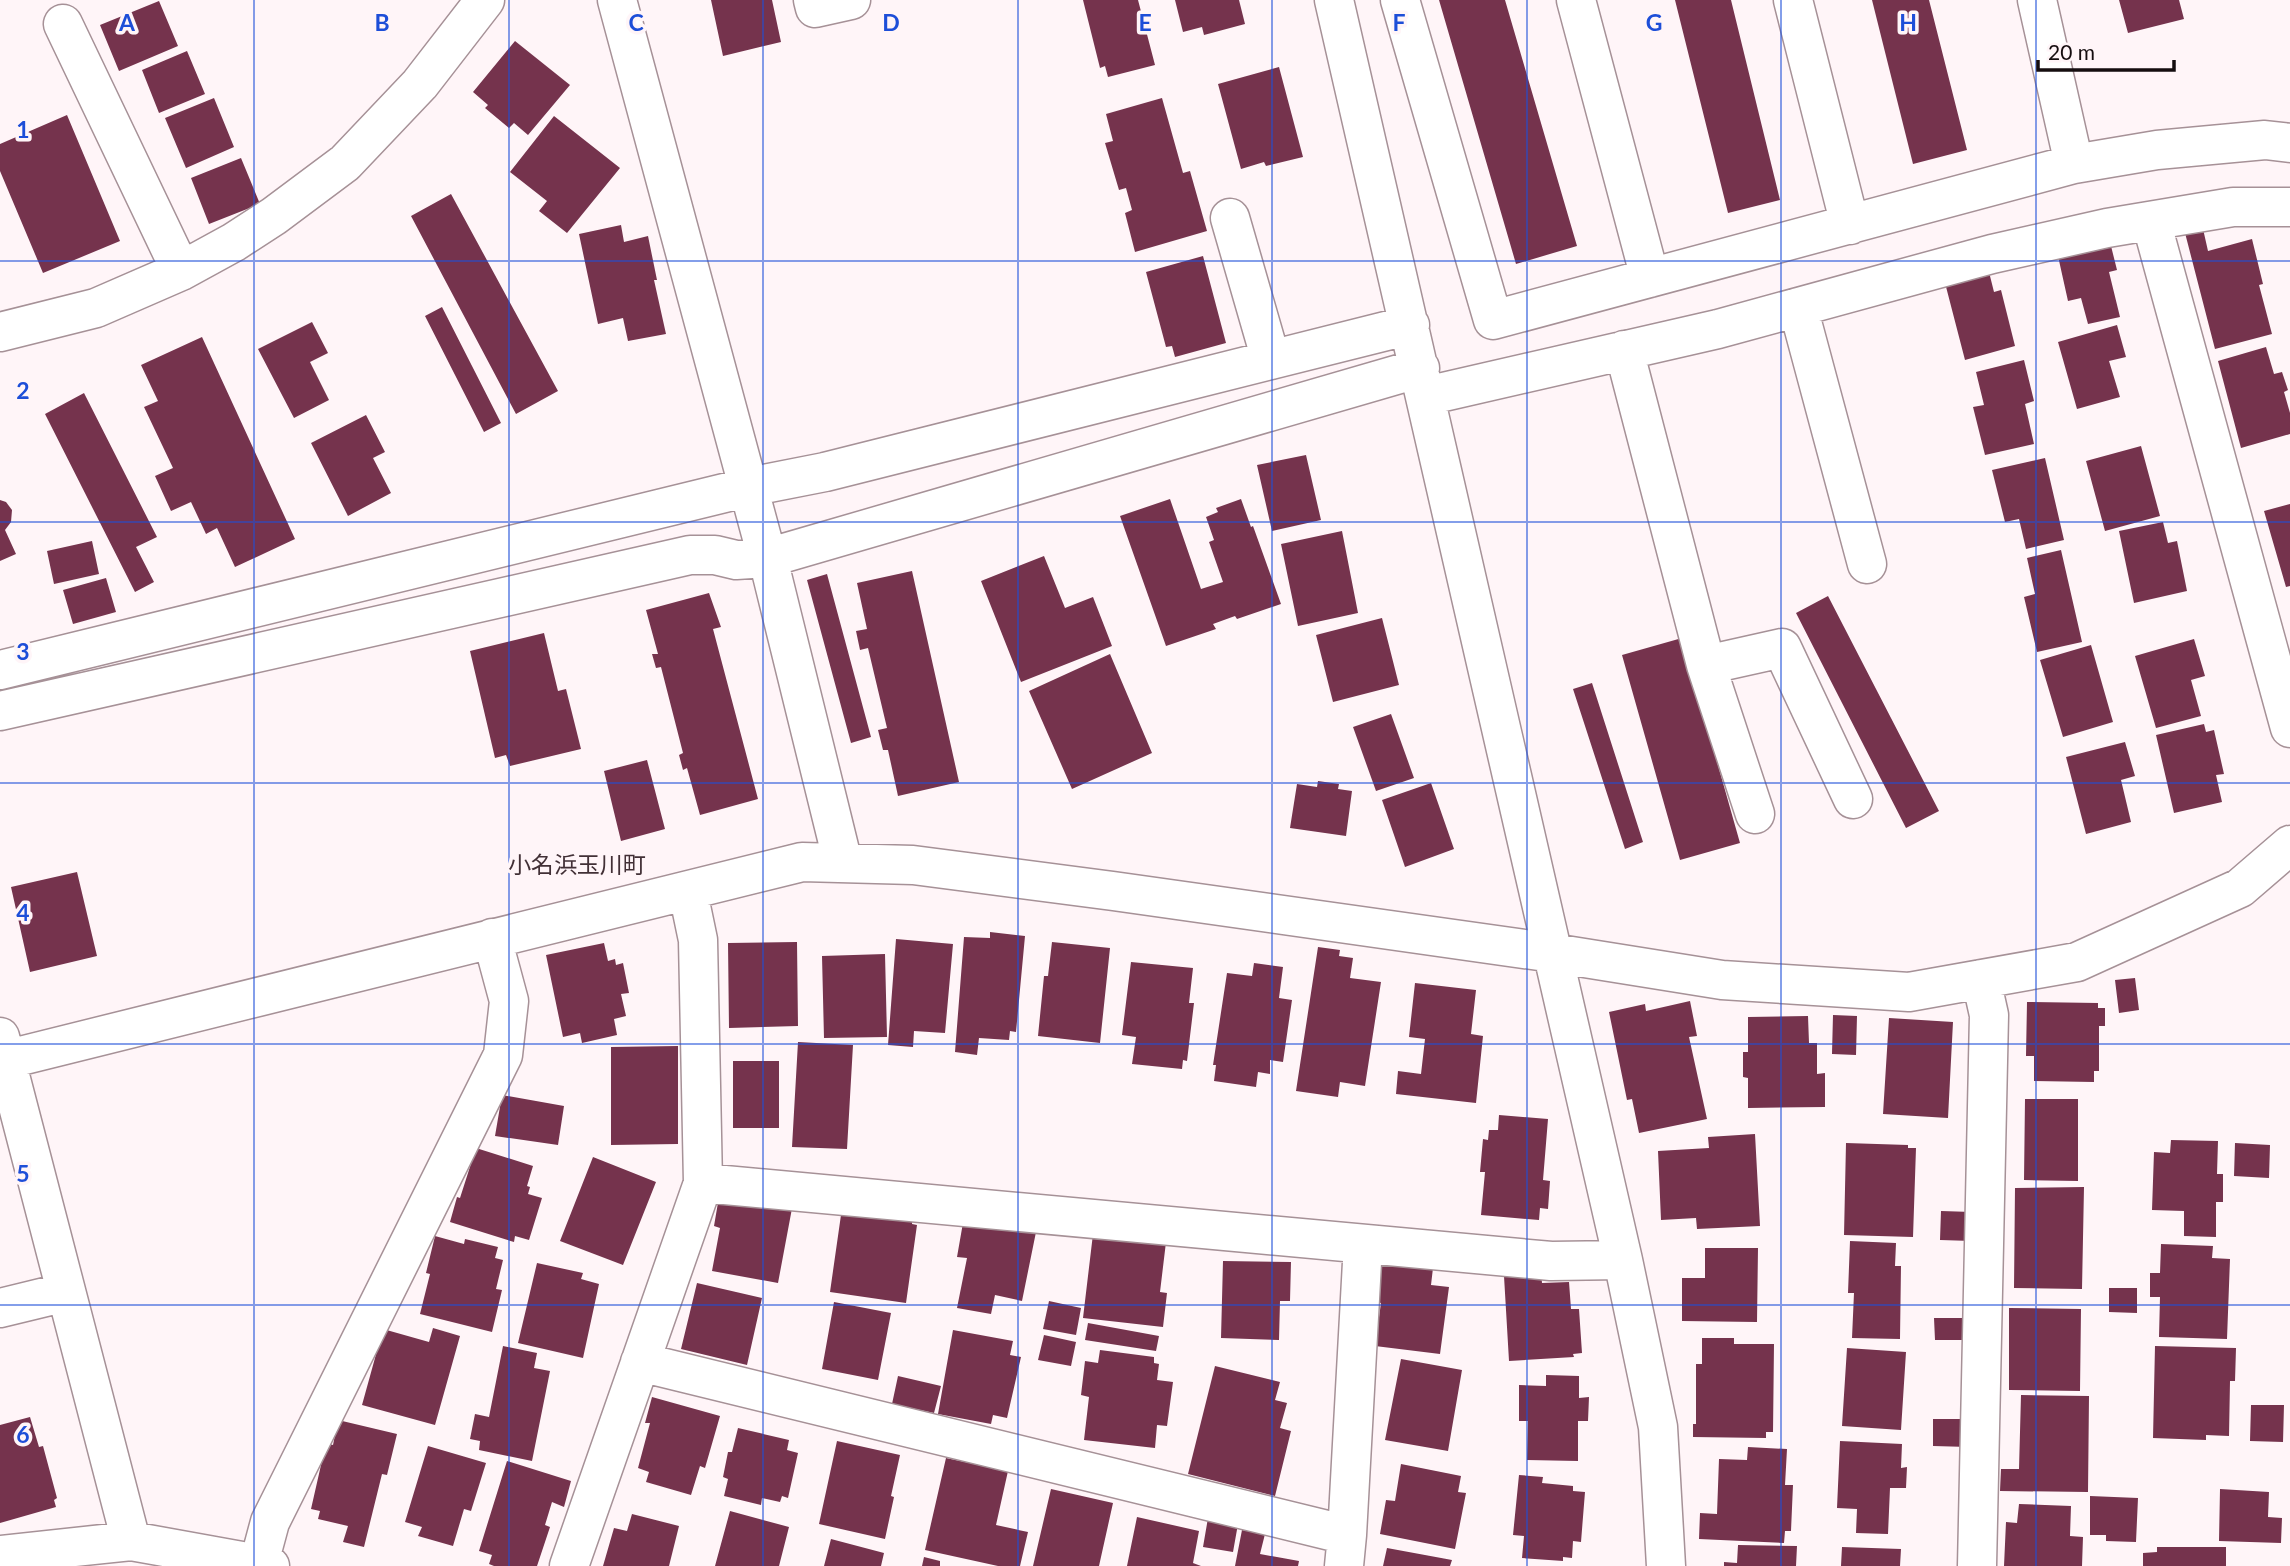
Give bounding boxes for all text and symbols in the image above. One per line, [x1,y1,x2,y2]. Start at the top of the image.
text: A [118,8,136,36]
text: B [374,8,390,36]
text: C [628,8,644,36]
text: D [882,8,900,36]
text: E [1138,8,1152,36]
text: F [1392,8,1406,36]
text: G [1646,8,1662,36]
text: H [1899,8,1917,36]
scale bar [2038,28,2174,72]
text: 20 m [2048,39,2095,64]
text: 1 [16,115,30,143]
text: 2 [16,376,30,404]
text: 3 [16,637,30,665]
district label: 小名浜玉川町 [508,850,646,878]
text: 4 [16,898,30,926]
text: 5 [16,1159,30,1187]
text: 6 [16,1420,30,1448]

